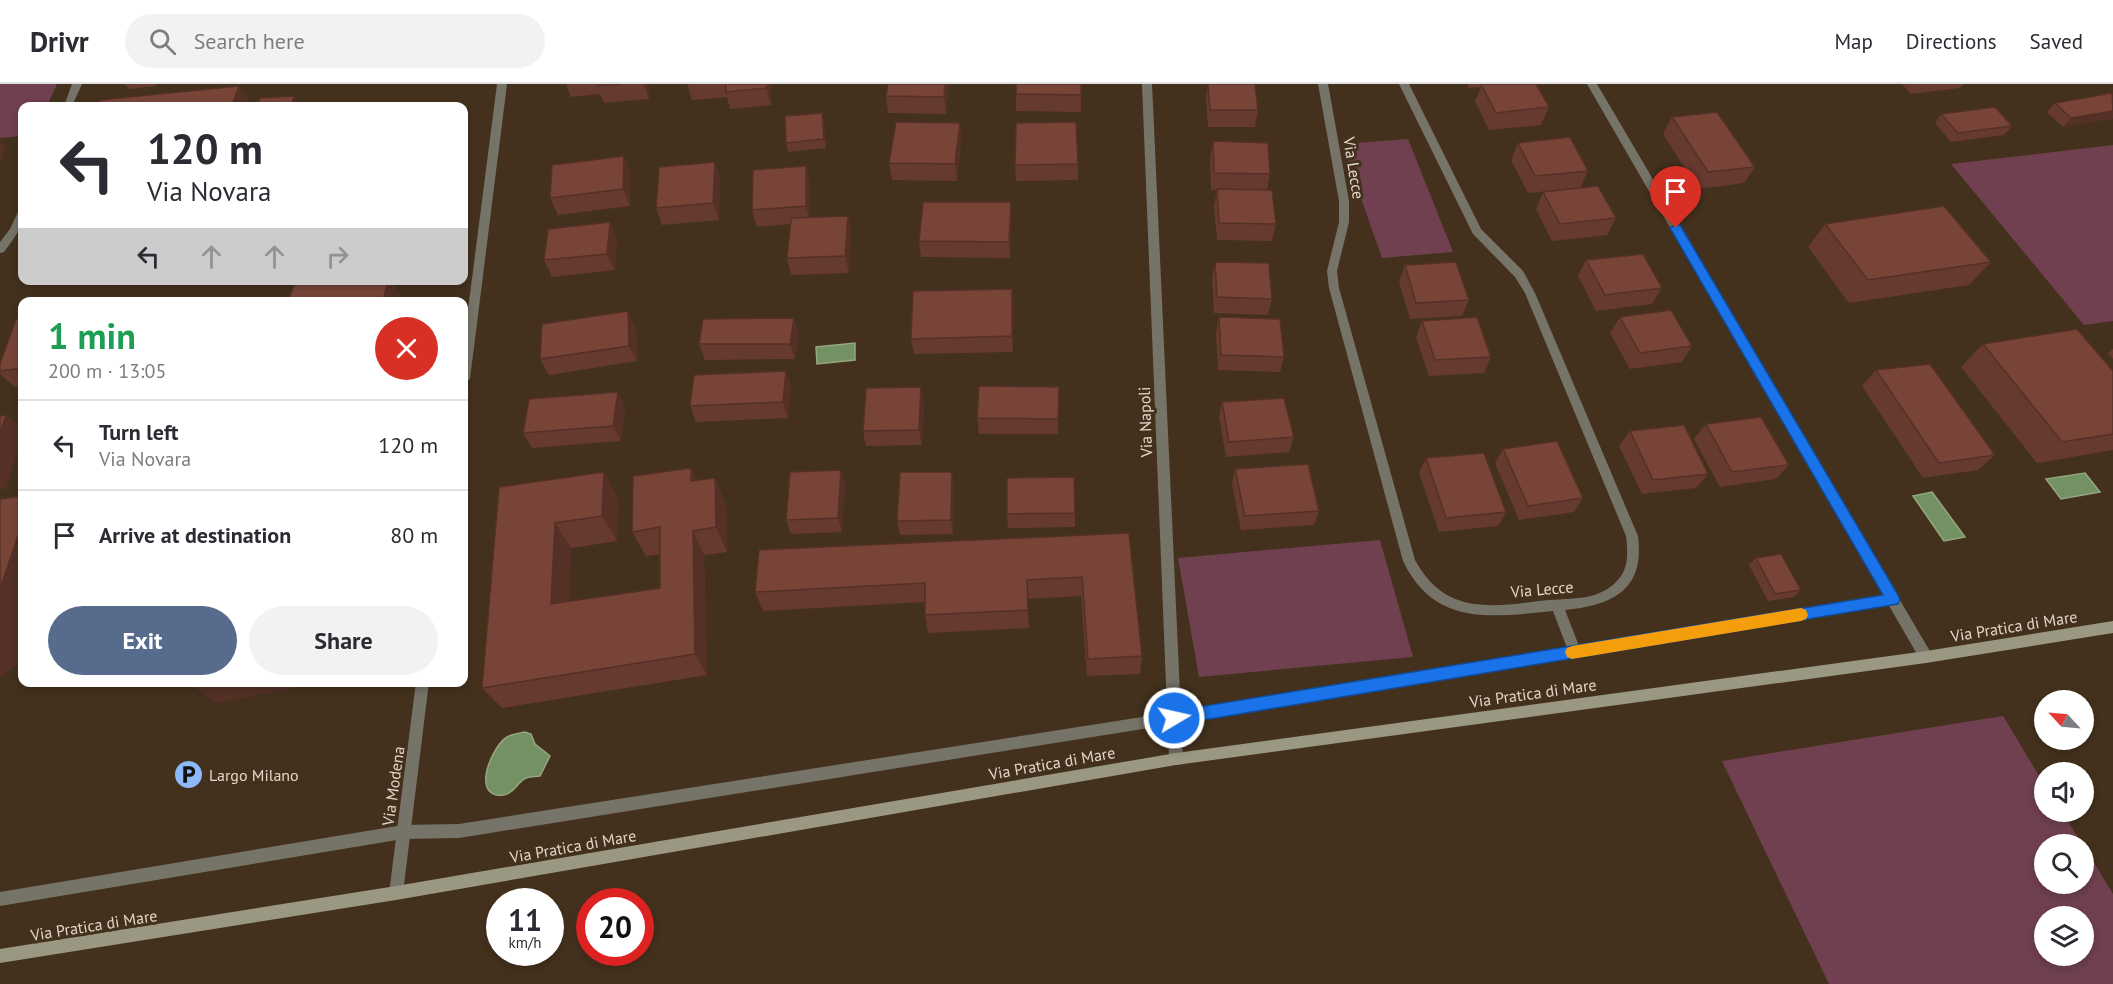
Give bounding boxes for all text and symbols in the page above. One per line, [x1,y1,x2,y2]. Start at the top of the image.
search box [125,14,545,68]
text: Drivr [30,23,89,60]
icon: search [146,25,179,58]
text: Search here [194,27,305,55]
text: Map [1834,28,1873,55]
text: Directions [1906,28,1997,55]
text: Saved [2030,28,2083,55]
text: 120 m [147,121,263,176]
icon: left [48,126,126,204]
street label: Via Lecce [1339,134,1369,201]
pin [1650,166,1701,228]
text: Via Novara [147,174,271,208]
icon: arrive [1659,175,1692,208]
icon: left [132,240,165,273]
icon: ahead [195,240,228,273]
icon: ahead [258,240,291,273]
icon: right [321,240,354,273]
text: 1 min [48,312,136,359]
button: close [375,317,438,380]
text: 200 m · 13:05 [48,358,166,384]
street label: Via Napoli [1134,386,1156,459]
text: Turn left [99,418,179,446]
icon: left [48,429,81,462]
text: 120 m [378,431,438,459]
text: Via Novara [99,446,191,472]
icon: arrive [48,519,81,552]
text: Arrive at destination [99,521,291,549]
text: 80 m [390,521,438,549]
street label: Via Lecce [1509,576,1574,602]
button: Exit [48,606,237,675]
button: Share [249,606,438,675]
street label: Via Pratica di Mare [1948,606,2079,646]
street label: Via Pratica di Mare [1467,674,1598,712]
position arrow [1142,686,1206,750]
north arrow [2034,690,2094,750]
map controls [2034,690,2094,966]
street label: Via Pratica di Mare [986,742,1117,784]
street label: Via Modena [377,745,408,828]
parking icon: Largo Milano [172,759,204,791]
button: sound [2034,762,2094,822]
place label: Largo Milano [209,765,299,785]
street label: Via Pratica di Mare [507,825,638,867]
button: search [2034,834,2094,894]
speed limit sign: 20 [576,888,654,966]
text: 11 [508,900,542,939]
street label: Via Pratica di Mare [28,905,159,945]
button: layers [2034,906,2094,966]
text: km/h [509,933,541,952]

